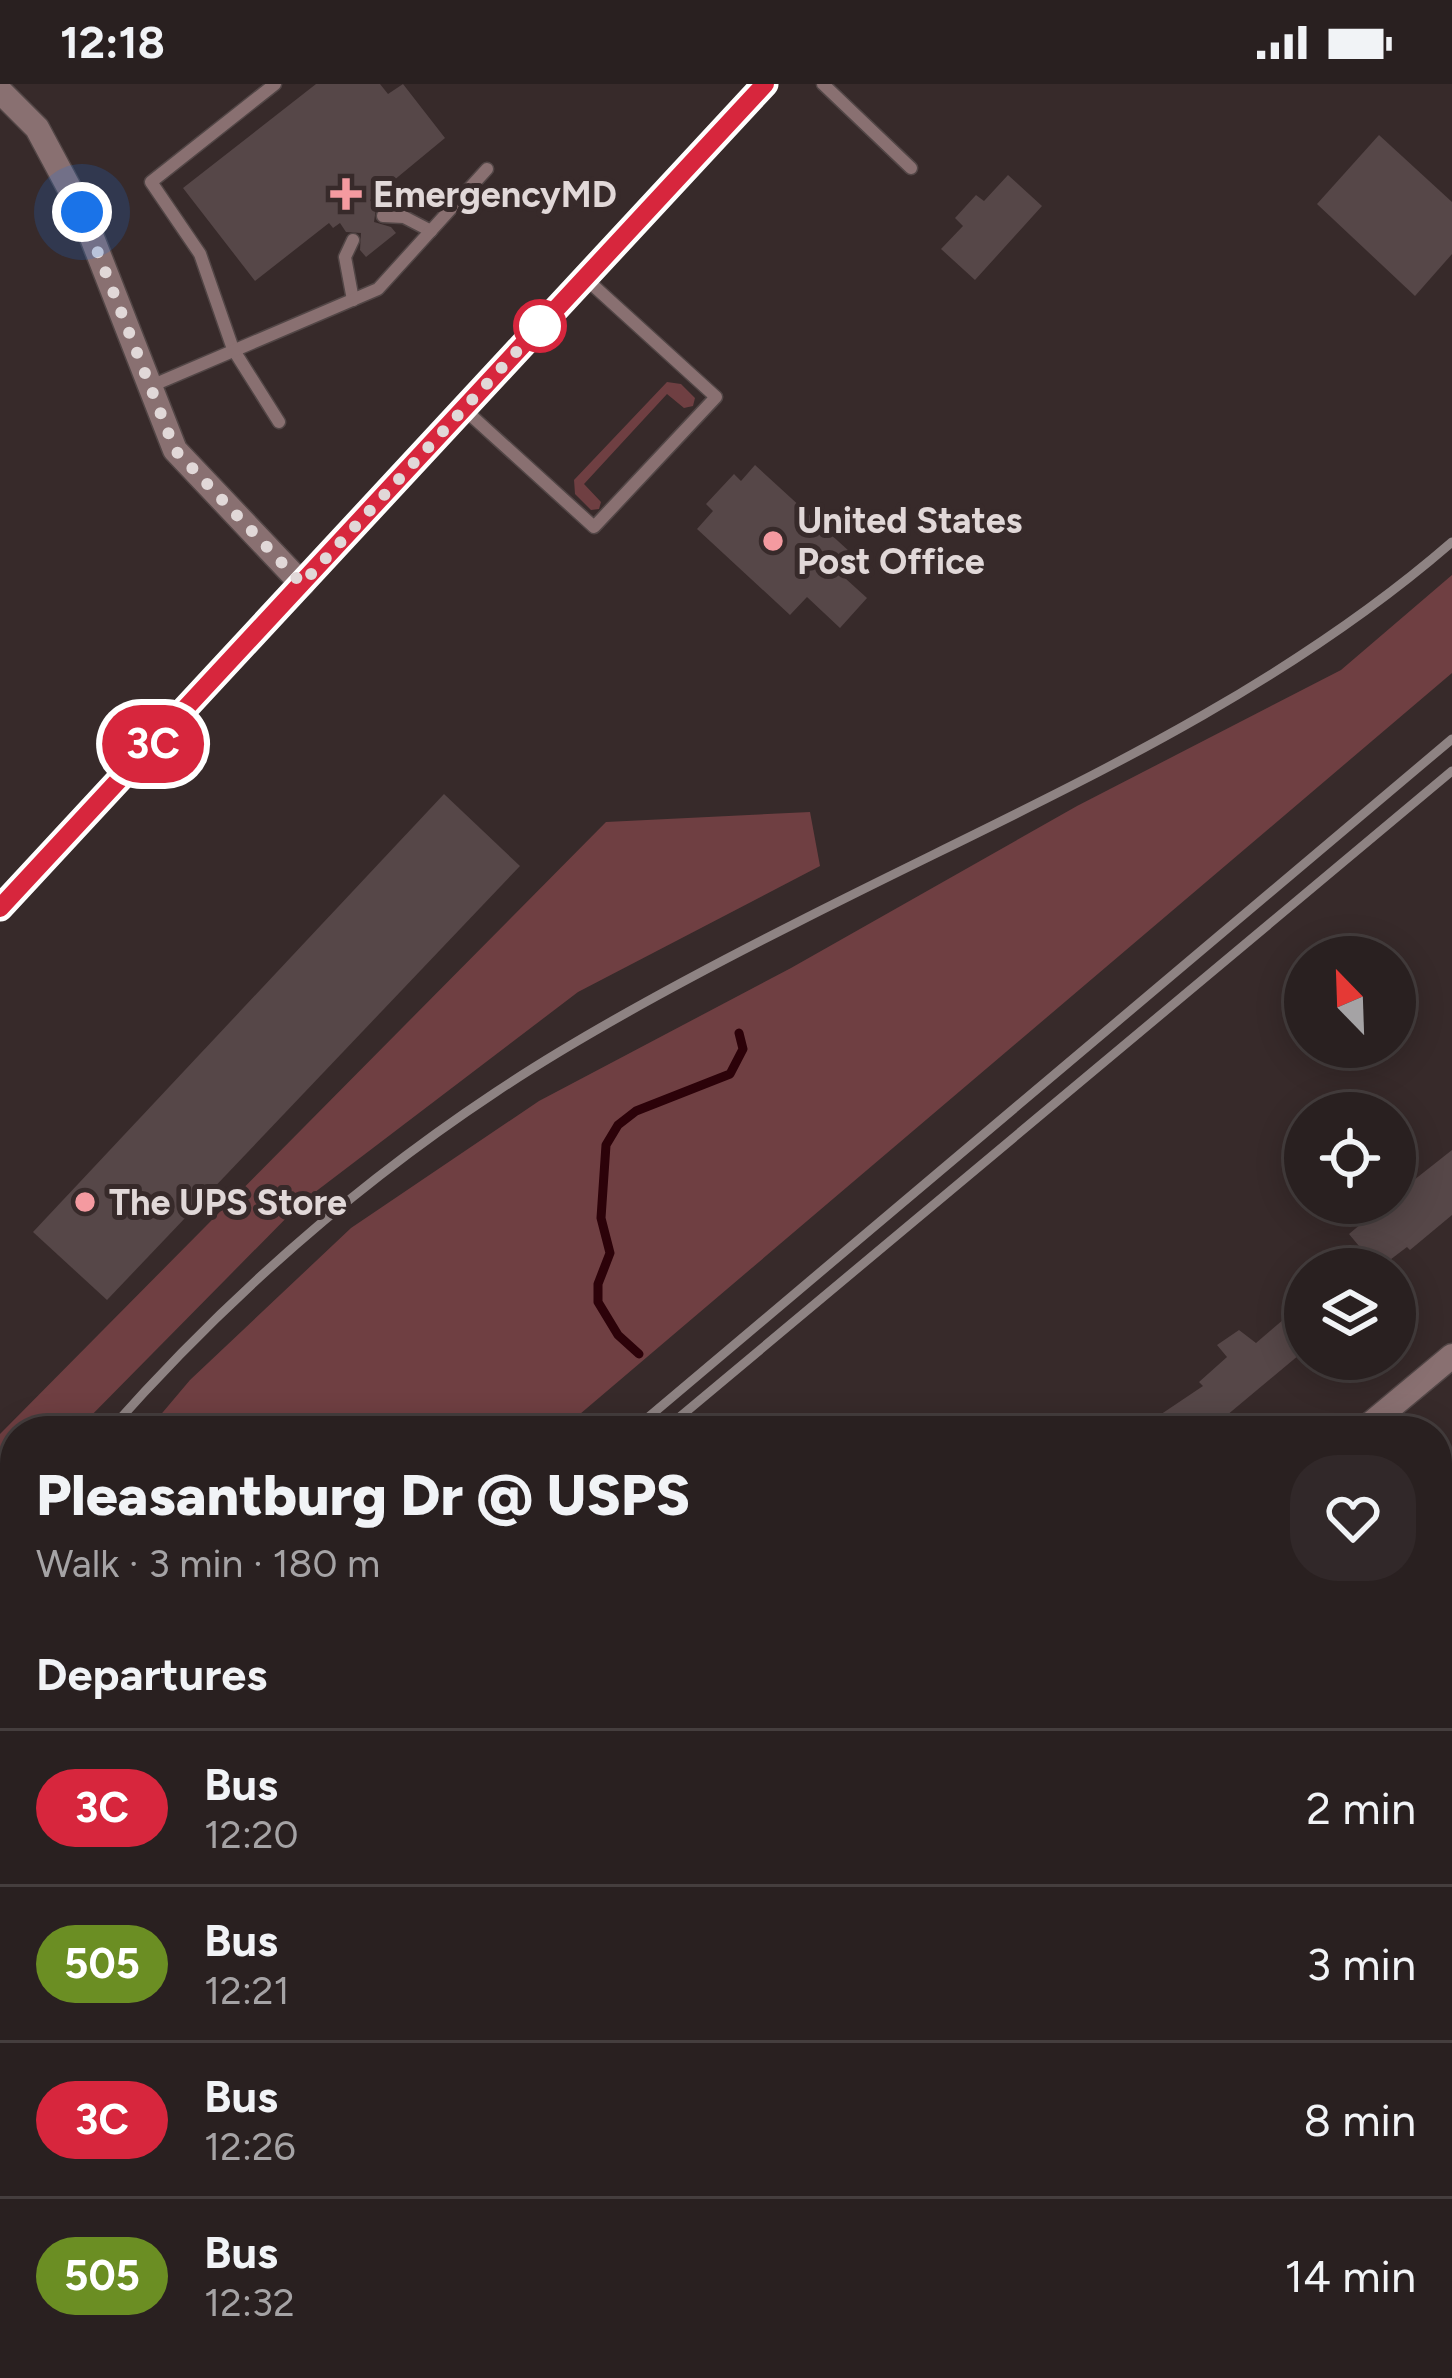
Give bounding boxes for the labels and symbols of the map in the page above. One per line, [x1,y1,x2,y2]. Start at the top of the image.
place label: EmergencyMD [373,173,617,216]
marker: EmergencyMD [330,178,362,210]
your location [52,182,112,242]
unlabelled marker [515,301,565,351]
place label: United States Post Office [797,499,1023,583]
marker: United States Post Office [760,528,786,554]
line badge: 3C [99,705,207,783]
north arrow [1284,936,1416,1068]
place label: The UPS Store [109,1181,347,1224]
marker: The UPS Store [72,1189,98,1215]

